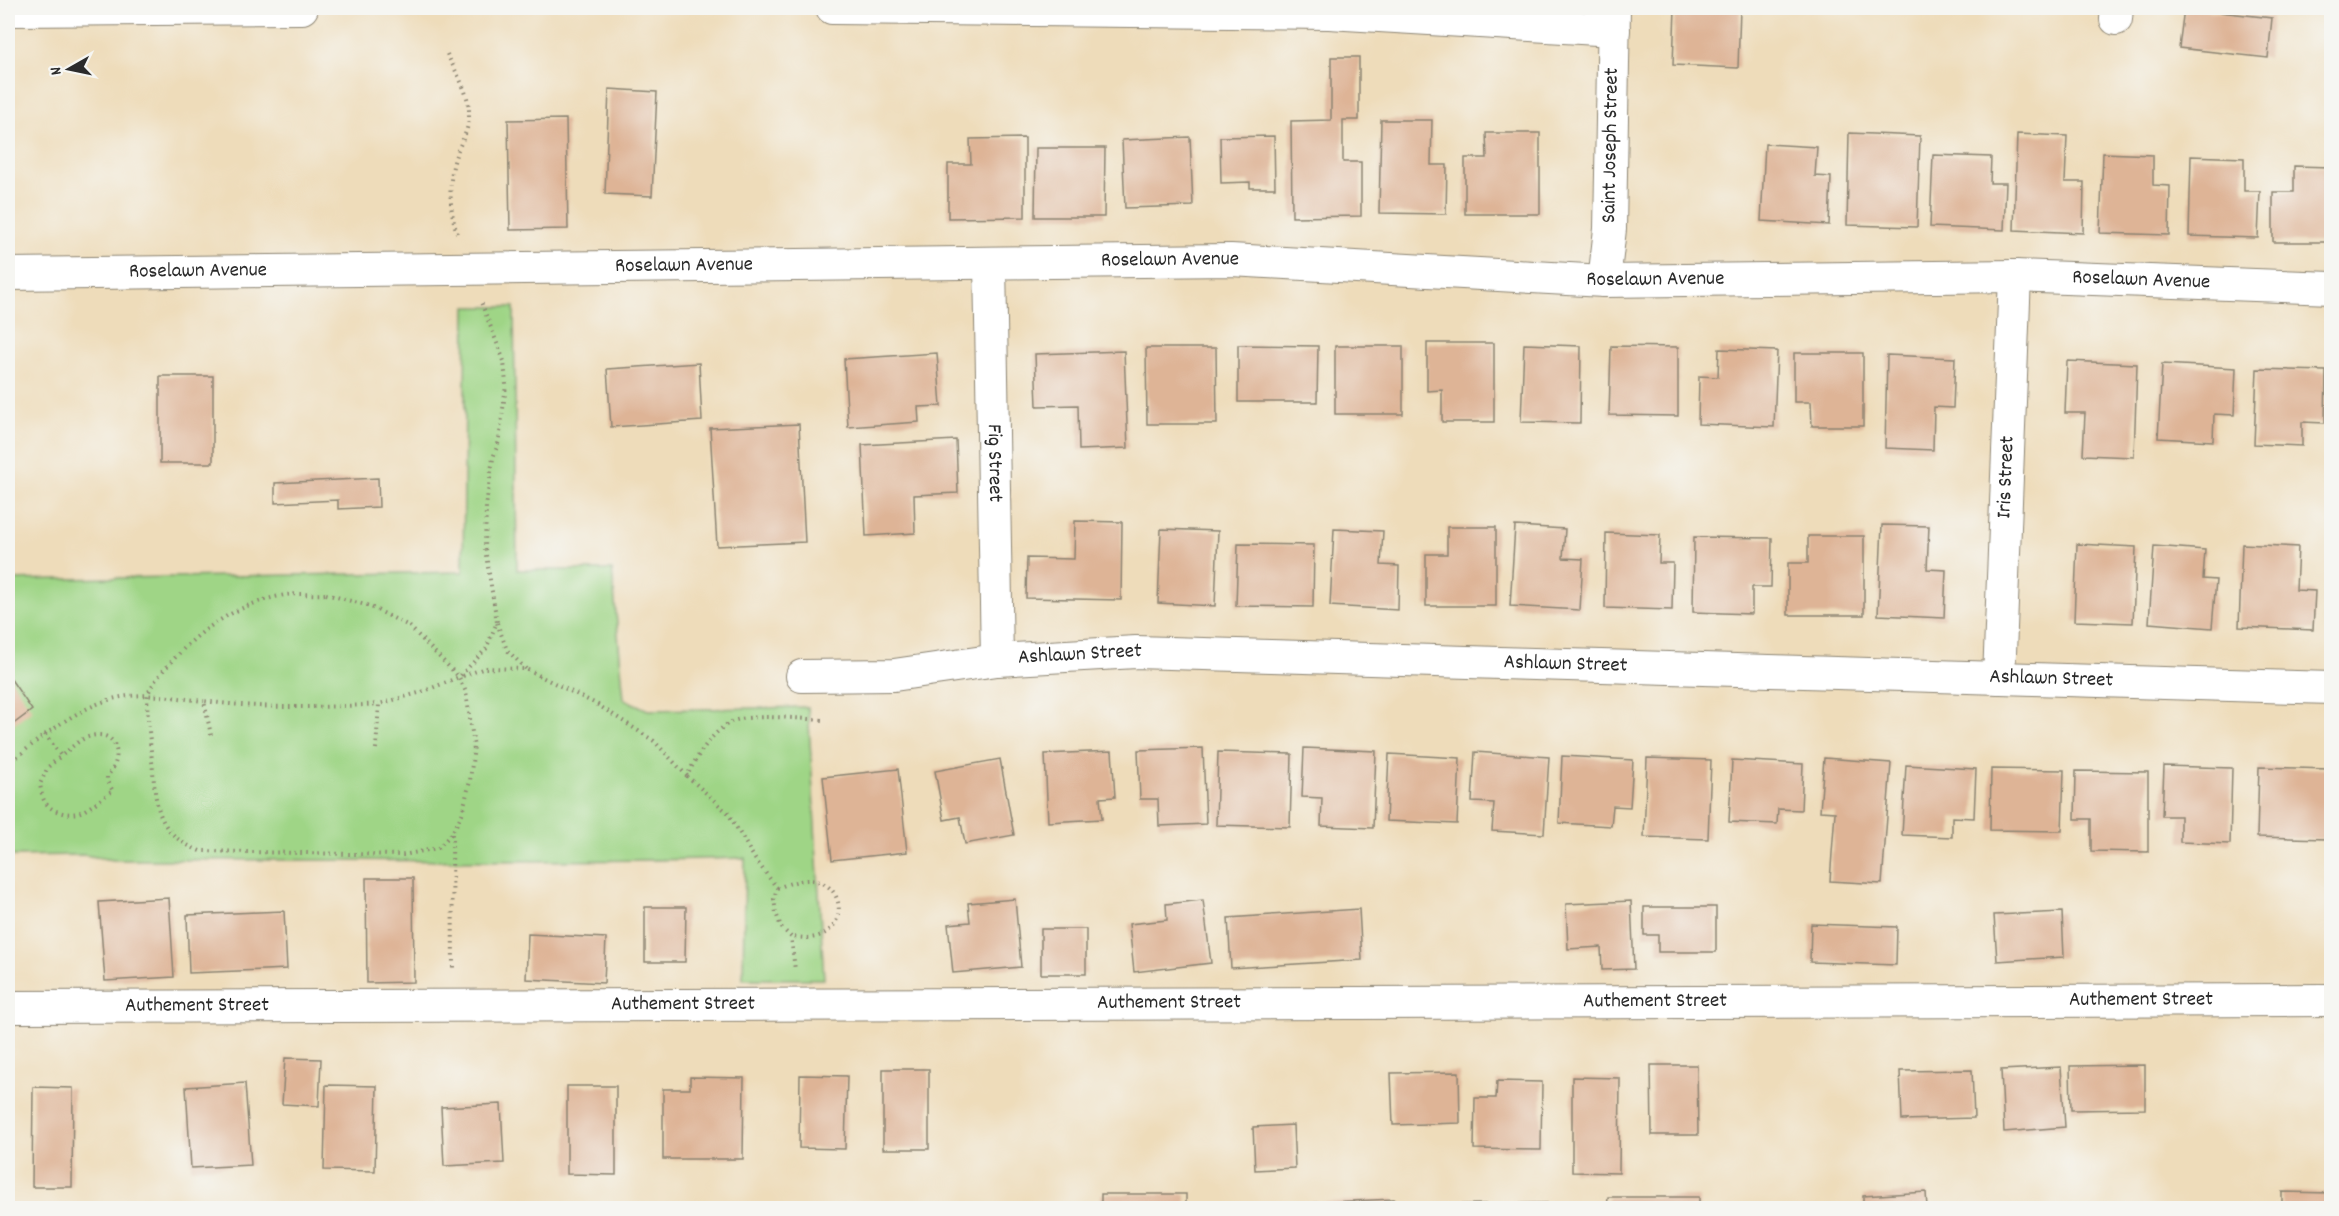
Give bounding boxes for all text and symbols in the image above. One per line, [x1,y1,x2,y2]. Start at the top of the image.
north arrow [39,39,99,99]
text: N [45,65,69,77]
street label: Saint Joseph Street [1595,67,1628,223]
street label: Roselawn Avenue [1101,245,1240,276]
street label: Roselawn Avenue [615,250,753,282]
street label: Roselawn Avenue [129,256,267,288]
street label: Roselawn Avenue [2072,263,2211,298]
street label: Roselawn Avenue [1585,265,1725,296]
street label: Fig Street [978,424,1009,503]
street label: Iris Street [1990,435,2024,519]
street label: Ashlawn Street [1017,637,1142,674]
street label: Ashlawn Street [1503,648,1628,682]
street label: Ashlawn Street [1989,663,2114,696]
street label: Authement Street [2069,985,2213,1016]
street label: Authement Street [1583,987,1727,1017]
street label: Authement Street [1097,988,1241,1019]
street label: Authement Street [611,990,755,1020]
street label: Authement Street [125,991,269,1022]

